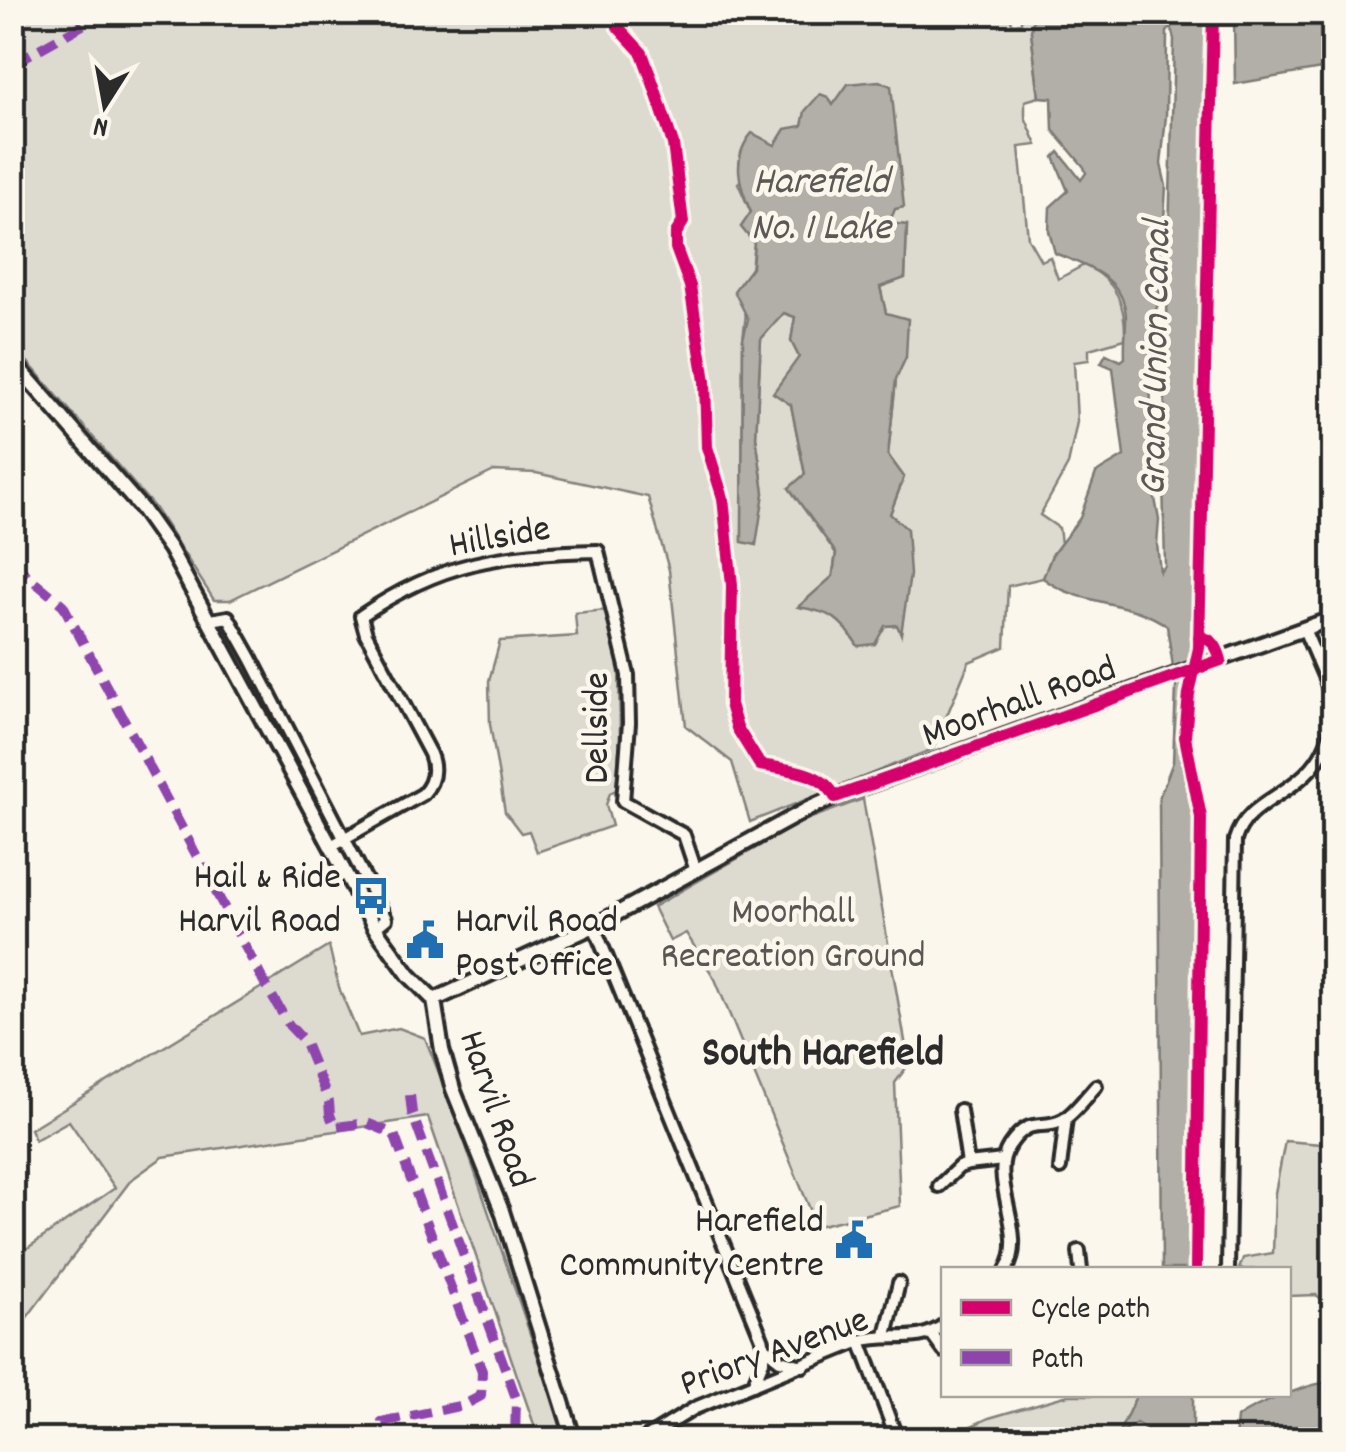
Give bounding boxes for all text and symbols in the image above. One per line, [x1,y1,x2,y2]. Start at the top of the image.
north arrow [55,55,155,155]
text: N [91,104,112,146]
water label: Harefield No. 1 Lake [751,156,894,259]
water label: Grand Union Canal [1128,216,1189,497]
street label: Hillside [445,503,555,575]
street label: Moorhall Road [915,644,1125,765]
street label: Dellside [572,672,627,784]
place label: Hail & Ride Harvil Road [178,852,341,951]
bus stop icon: Hail & Ride Harvil Road [350,875,392,917]
park label: Moorhall Recreation Ground [660,887,926,986]
place label: Harvil Road Post Office [455,896,618,995]
public building icon: Harvil Road Post Office [404,919,446,961]
street label: Harvil Road [441,1024,546,1196]
district label: South Harefield [702,1026,944,1086]
place label: Harefield Community Centre [559,1196,824,1295]
public building icon: Harefield Community Centre [833,1219,875,1261]
legend [941,1267,1291,1397]
text: Cycle path [1031,1290,1150,1333]
street label: Priory Avenue [673,1295,877,1414]
text: Path [1031,1340,1084,1383]

